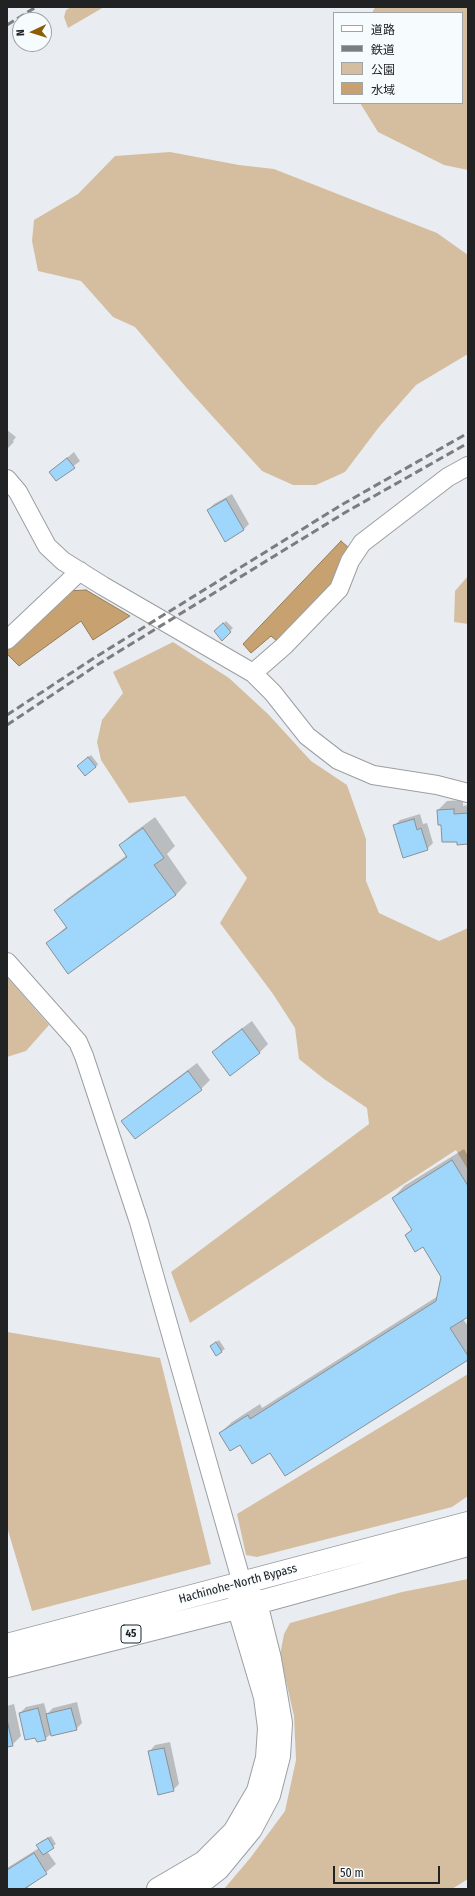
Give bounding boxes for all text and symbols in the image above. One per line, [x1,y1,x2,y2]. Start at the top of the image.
north arrow [12,12,52,52]
legend [333,12,463,104]
text: 道路 [371,23,395,37]
text: N [14,29,27,37]
text: 鉄道 [371,43,395,57]
text: 公園 [371,63,395,77]
text: 水域 [371,83,395,97]
street label: Hachinohe-North Bypass [177,1561,299,1607]
road number: 45 [121,1625,141,1643]
scale bar [335,1858,442,1884]
text: 50 m [340,1866,364,1880]

